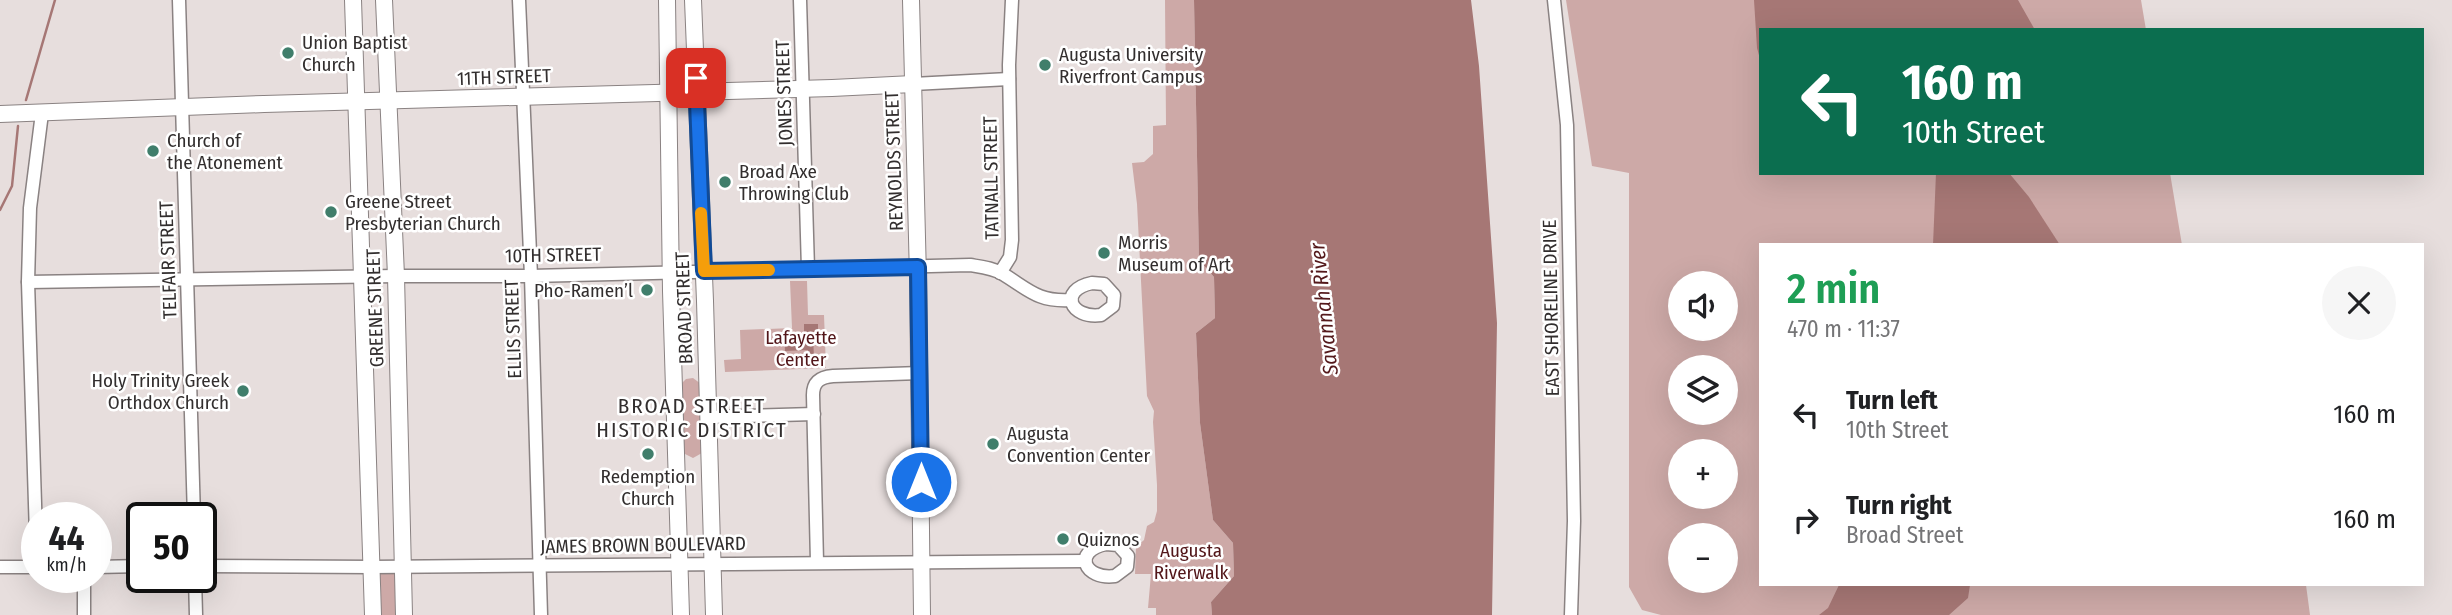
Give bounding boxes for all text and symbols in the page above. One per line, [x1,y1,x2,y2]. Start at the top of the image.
place label: Union Baptist Church [302,31,408,76]
street label: JONES STREET [771,39,797,146]
place label: Augusta University Riverfront Campus [1059,43,1204,88]
marker: Union Baptist Church [280,45,296,61]
pin [666,48,726,108]
text: 160 m [1902,53,2023,112]
icon: left [1787,56,1878,147]
marker: Augusta University Riverfront Campus [1037,57,1053,73]
icon: arrive [677,59,715,97]
street label: 11TH STREET [457,64,552,90]
street label: REYNOLDS STREET [880,90,908,231]
text: 10th Street [1902,113,2045,151]
street label: TATNALL STREET [978,116,1004,240]
place label: Church of the Atonement [167,129,283,174]
marker: Church of the Atonement [145,143,161,159]
place label: Broad Axe Throwing Club [739,160,849,205]
marker: Broad Axe Throwing Club [717,174,733,190]
place label: Greene Street Presbyterian Church [345,190,501,235]
street label: TELFAIR STREET [154,200,182,319]
marker: Greene Street Presbyterian Church [323,204,339,220]
street label: EAST SHORELINE DRIVE [1538,219,1564,396]
place label: Morris Museum of Art [1118,231,1232,276]
water label: Savannah River [1304,241,1344,377]
street label: 10TH STREET [505,243,602,267]
marker: Morris Museum of Art [1096,245,1112,261]
street label: GREENE STREET [361,248,389,368]
street label: BROAD STREET [671,251,697,365]
text: 2 min [1787,264,1880,314]
button: close [2322,266,2396,340]
map controls [1668,271,1738,593]
button: sound [1668,271,1738,341]
street label: ELLIS STREET [500,279,526,379]
place label: Pho-Ramen’l [534,279,633,302]
marker: Pho-Ramen’l [639,282,655,298]
text: 470 m · 11:37 [1787,315,1900,343]
park label: Lafayette Center [765,326,837,371]
button: layers [1668,355,1738,425]
place label: Holy Trinity Greek Orthdox Church [92,369,229,414]
marker: Holy Trinity Greek Orthdox Church [235,383,251,399]
text: Turn left [1846,385,1938,416]
district label: BROAD STREET HISTORIC DISTRICT [596,393,788,443]
icon: left [1787,396,1825,434]
text: 160 m [2333,399,2396,430]
text: 10th Street [1846,416,1949,444]
place label: Augusta Convention Center [1007,422,1150,467]
marker: Augusta Convention Center [985,436,1001,452]
button: + [1668,439,1738,509]
position arrow [884,445,958,519]
marker: Redemption Church [640,446,656,462]
place label: Redemption Church [601,465,695,510]
text: Turn right [1846,490,1952,521]
icon: right [1787,501,1825,539]
speed limit sign: 50 [126,502,217,593]
text: 160 m [2333,504,2396,535]
text: 44 [49,517,84,559]
text: Broad Street [1846,521,1963,549]
button: − [1668,523,1738,593]
place label: Quiznos [1077,528,1139,551]
marker: Quiznos [1055,531,1071,547]
street label: JAMES BROWN BOULEVARD [540,532,746,558]
park label: Augusta Riverwalk [1154,539,1229,584]
text: km/h [46,554,87,576]

